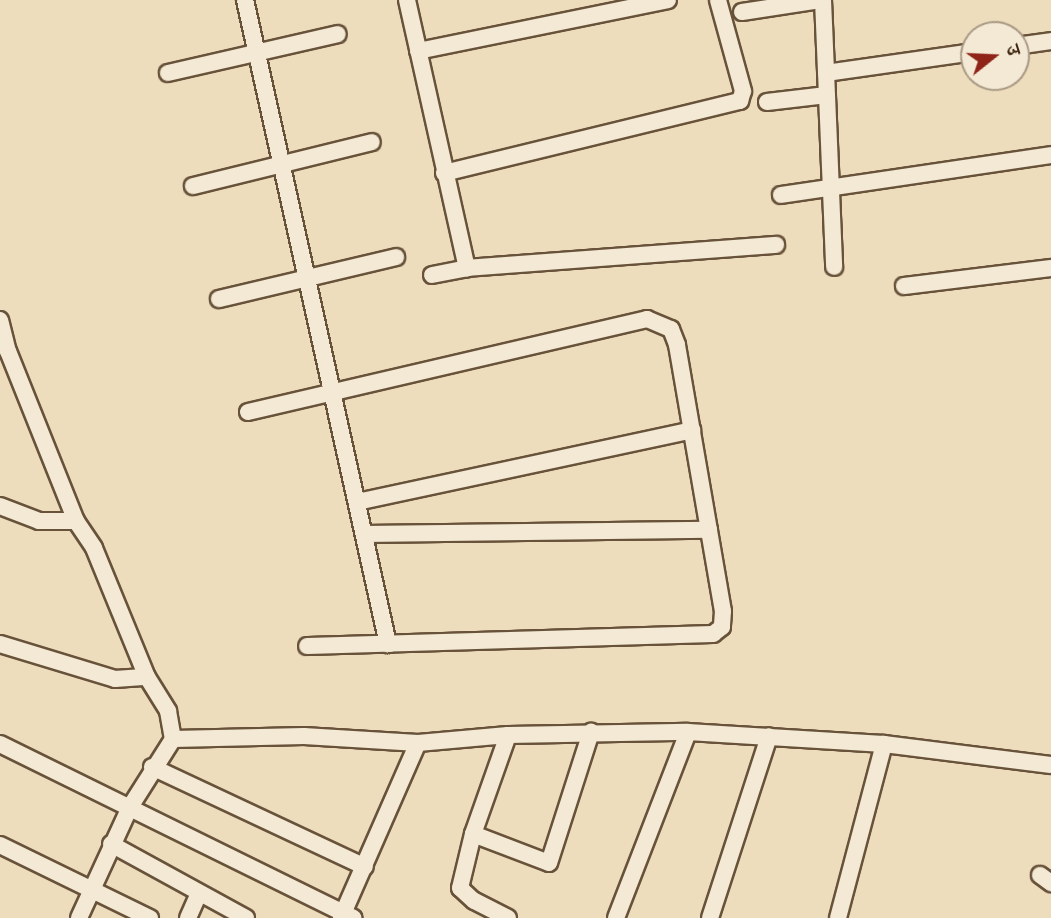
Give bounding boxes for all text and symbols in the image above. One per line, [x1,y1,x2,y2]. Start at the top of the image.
north arrow [960,21,1030,91]
text: उ [999,42,1027,59]

